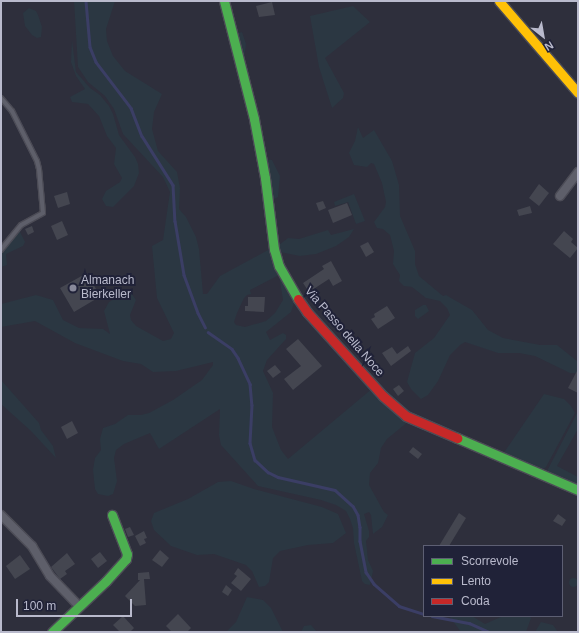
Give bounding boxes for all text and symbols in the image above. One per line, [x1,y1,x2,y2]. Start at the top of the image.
north arrow [523,16,563,56]
text: N [543,39,556,53]
place label: Almanach Bierkeller [81,274,134,302]
marker: Almanach Bierkeller [68,283,78,293]
street label: Via Passo della Noce [301,284,387,380]
legend [423,545,563,617]
text: Scorrevole [461,554,518,568]
text: Lento [461,574,491,588]
scale bar [18,591,134,617]
text: Coda [461,594,490,608]
text: 100 m [23,599,56,613]

